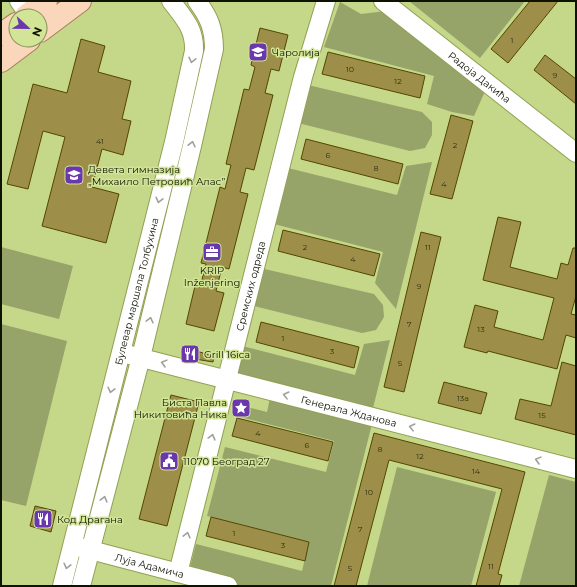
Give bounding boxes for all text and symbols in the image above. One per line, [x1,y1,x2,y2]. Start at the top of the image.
north arrow [8,8,48,48]
text: N [29,25,45,38]
house number: 1 [511,35,513,45]
school or university icon: Чаролија [247,41,269,63]
place label: Чаролија [272,46,320,59]
street label: Радоја Дакића [446,49,513,106]
one-way arrow [189,57,197,64]
house number: 10 [346,64,354,74]
house number: 9 [553,70,558,80]
house number: 12 [394,76,402,86]
house number: 41 [96,136,104,146]
house number: 2 [453,140,458,150]
one-way arrow [188,141,196,147]
house number: 6 [326,150,331,160]
place label: Девета гимназија „Михаило Петровић Алас” [88,163,225,188]
house number: 8 [373,163,379,173]
school or university icon: Девета гимназија „Михаило Петровић Алас” [63,164,85,186]
house number: 4 [441,179,447,189]
one-way arrow [155,197,164,204]
street label: Булевар маршала Толбухина [112,216,161,366]
street label: Сремских одреда [233,240,268,332]
office icon: KRIP Inženjering [201,241,223,263]
house number: 2 [303,242,308,252]
house number: 11 [425,242,431,252]
house number: 4 [350,254,356,264]
place label: KRIP Inženjering [184,264,240,289]
house number: 9 [417,281,422,291]
one-way arrow [145,316,154,323]
house number: 7 [407,319,412,329]
house number: 13 [477,324,485,334]
house number: 1 [282,333,284,343]
restaurant icon: Grill 16ica [179,343,201,365]
house number: 3 [330,346,335,356]
place label: Grill 16ica [204,348,250,361]
house number: 5 [398,358,403,368]
one-way arrow [161,359,168,368]
one-way arrow [108,387,116,393]
one-way arrow [283,391,290,400]
street label: Генерала Жданова [300,392,398,429]
house number: 13a [457,393,469,403]
place label: Биста Павла Никитовића Ника [134,396,227,421]
place icon: Биста Павла Никитовића Ника [230,397,252,419]
house number: 15 [538,410,546,420]
one-way arrow [409,423,416,432]
house number: 4 [255,428,261,438]
one-way arrow [207,434,215,441]
house number: 6 [305,440,310,450]
house number: 8 [377,444,383,454]
public building icon: 11070 Београд 27 [158,450,180,472]
house number: 12 [416,451,424,461]
place label: 11070 Београд 27 [183,455,270,468]
one-way arrow [535,456,542,465]
house number: 14 [472,466,481,476]
house number: 10 [365,487,373,497]
one-way arrow [99,496,107,502]
restaurant icon: Код Драгана [32,508,54,530]
place label: Код Драгана [57,513,123,526]
house number: 7 [358,524,363,534]
house number: 1 [233,528,235,538]
one-way arrow [182,532,191,539]
house number: 3 [281,540,286,550]
street label: Луја Адамича [114,550,186,581]
house number: 11 [488,561,494,571]
one-way arrow [63,562,72,569]
house number: 5 [348,563,353,573]

